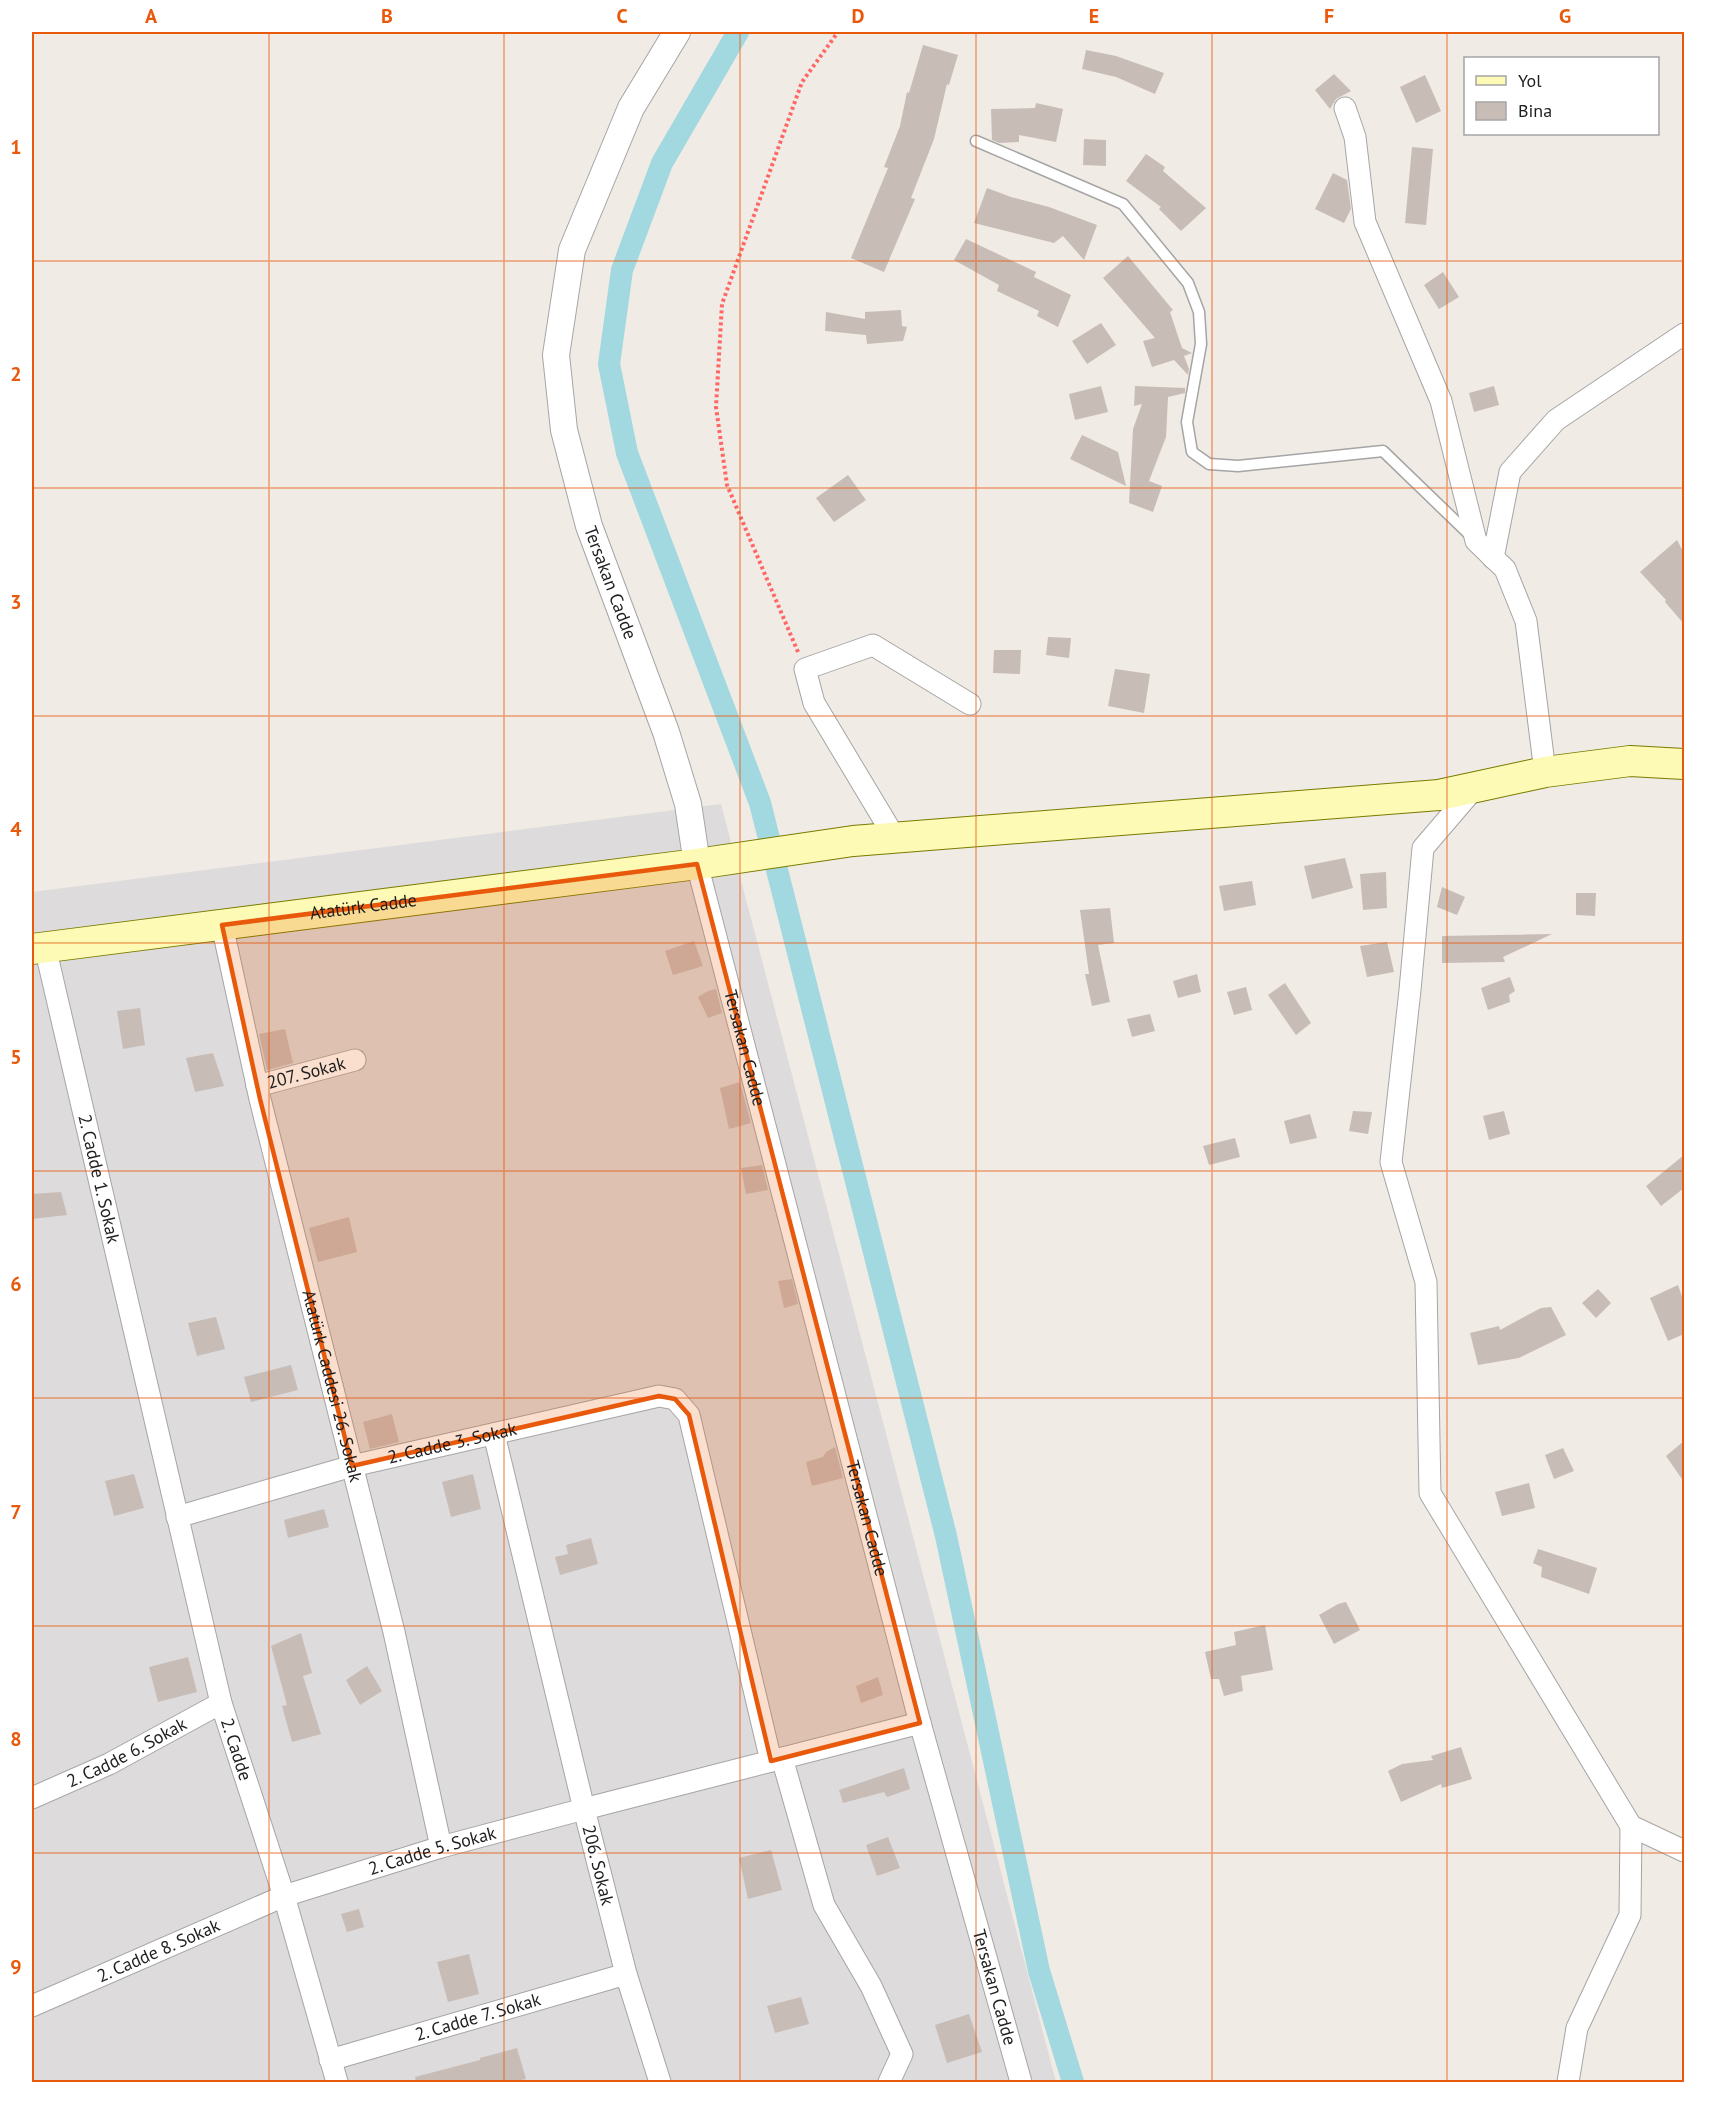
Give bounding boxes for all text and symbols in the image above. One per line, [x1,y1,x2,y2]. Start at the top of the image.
text: A [145,3,158,29]
text: B [381,3,393,29]
text: C [616,3,628,29]
text: D [852,3,865,29]
text: E [1089,3,1099,29]
text: F [1324,3,1334,29]
text: G [1559,3,1571,29]
legend [1464,57,1659,135]
text: Yol [1518,69,1542,92]
text: Bina [1518,99,1552,122]
text: 1 [10,134,22,160]
text: 2 [10,361,22,387]
street label: Tersakan Cadde [579,523,642,642]
text: 3 [10,589,22,615]
text: 4 [10,816,22,842]
street label: Atatürk Cadde [308,888,418,924]
street label: Tersakan Cadde [719,987,771,1108]
text: 5 [10,1044,22,1070]
street label: 207. Sokak [264,1051,348,1094]
street label: 2. Cadde 1. Sokak [73,1112,126,1246]
text: 6 [10,1271,22,1297]
street label: Atatürk Caddesi 26. Sokak [297,1287,368,1485]
street label: 2. Cadde 3. Sokak [385,1417,519,1469]
street label: Tersakan Cadde [841,1458,893,1579]
text: 7 [10,1499,22,1525]
street label: 2. Cadde 6. Sokak [63,1712,191,1792]
street label: 2. Cadde [216,1715,258,1783]
text: 8 [10,1726,22,1752]
street label: 2. Cadde 5. Sokak [366,1821,499,1880]
street label: 206. Sokak [577,1822,620,1908]
street label: 2. Cadde 8. Sokak [93,1913,224,1987]
street label: Tersakan Cadde [968,1927,1022,2048]
text: 9 [10,1954,22,1980]
street label: 2. Cadde 7. Sokak [412,1987,544,2046]

